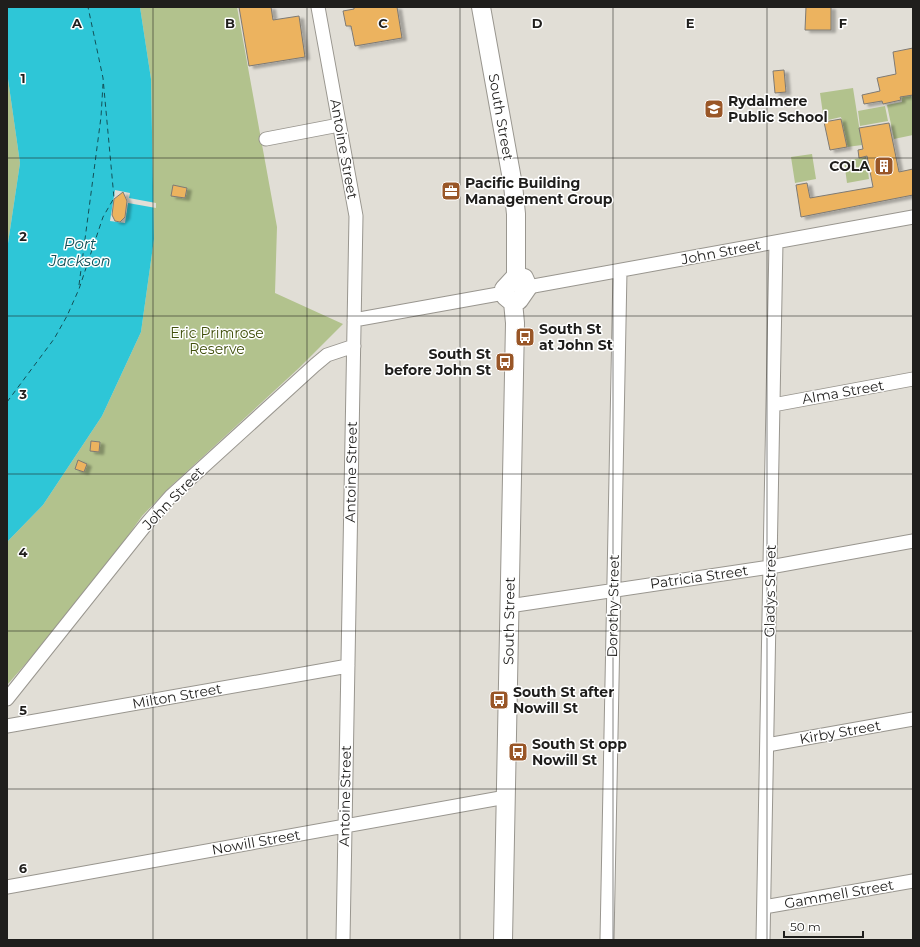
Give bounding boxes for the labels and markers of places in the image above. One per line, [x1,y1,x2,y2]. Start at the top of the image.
place label: Rydalmere Public School [728,92,828,126]
school or university icon: Rydalmere Public School [703,98,725,120]
building icon: COLA [873,155,895,177]
place label: COLA [829,157,870,175]
place label: Pacific Building Management Group [465,174,613,208]
office icon: Pacific Building Management Group [440,180,462,202]
place label: South St at John St [539,320,613,354]
bus stop icon: South St at John St [514,326,536,348]
place label: South St before John St [384,345,491,379]
bus stop icon: South St before John St [494,351,516,373]
place label: South St after Nowill St [513,683,614,717]
bus stop icon: South St after Nowill St [488,689,510,711]
place label: South St opp Nowill St [532,735,627,769]
bus stop icon: South St opp Nowill St [507,741,529,763]

